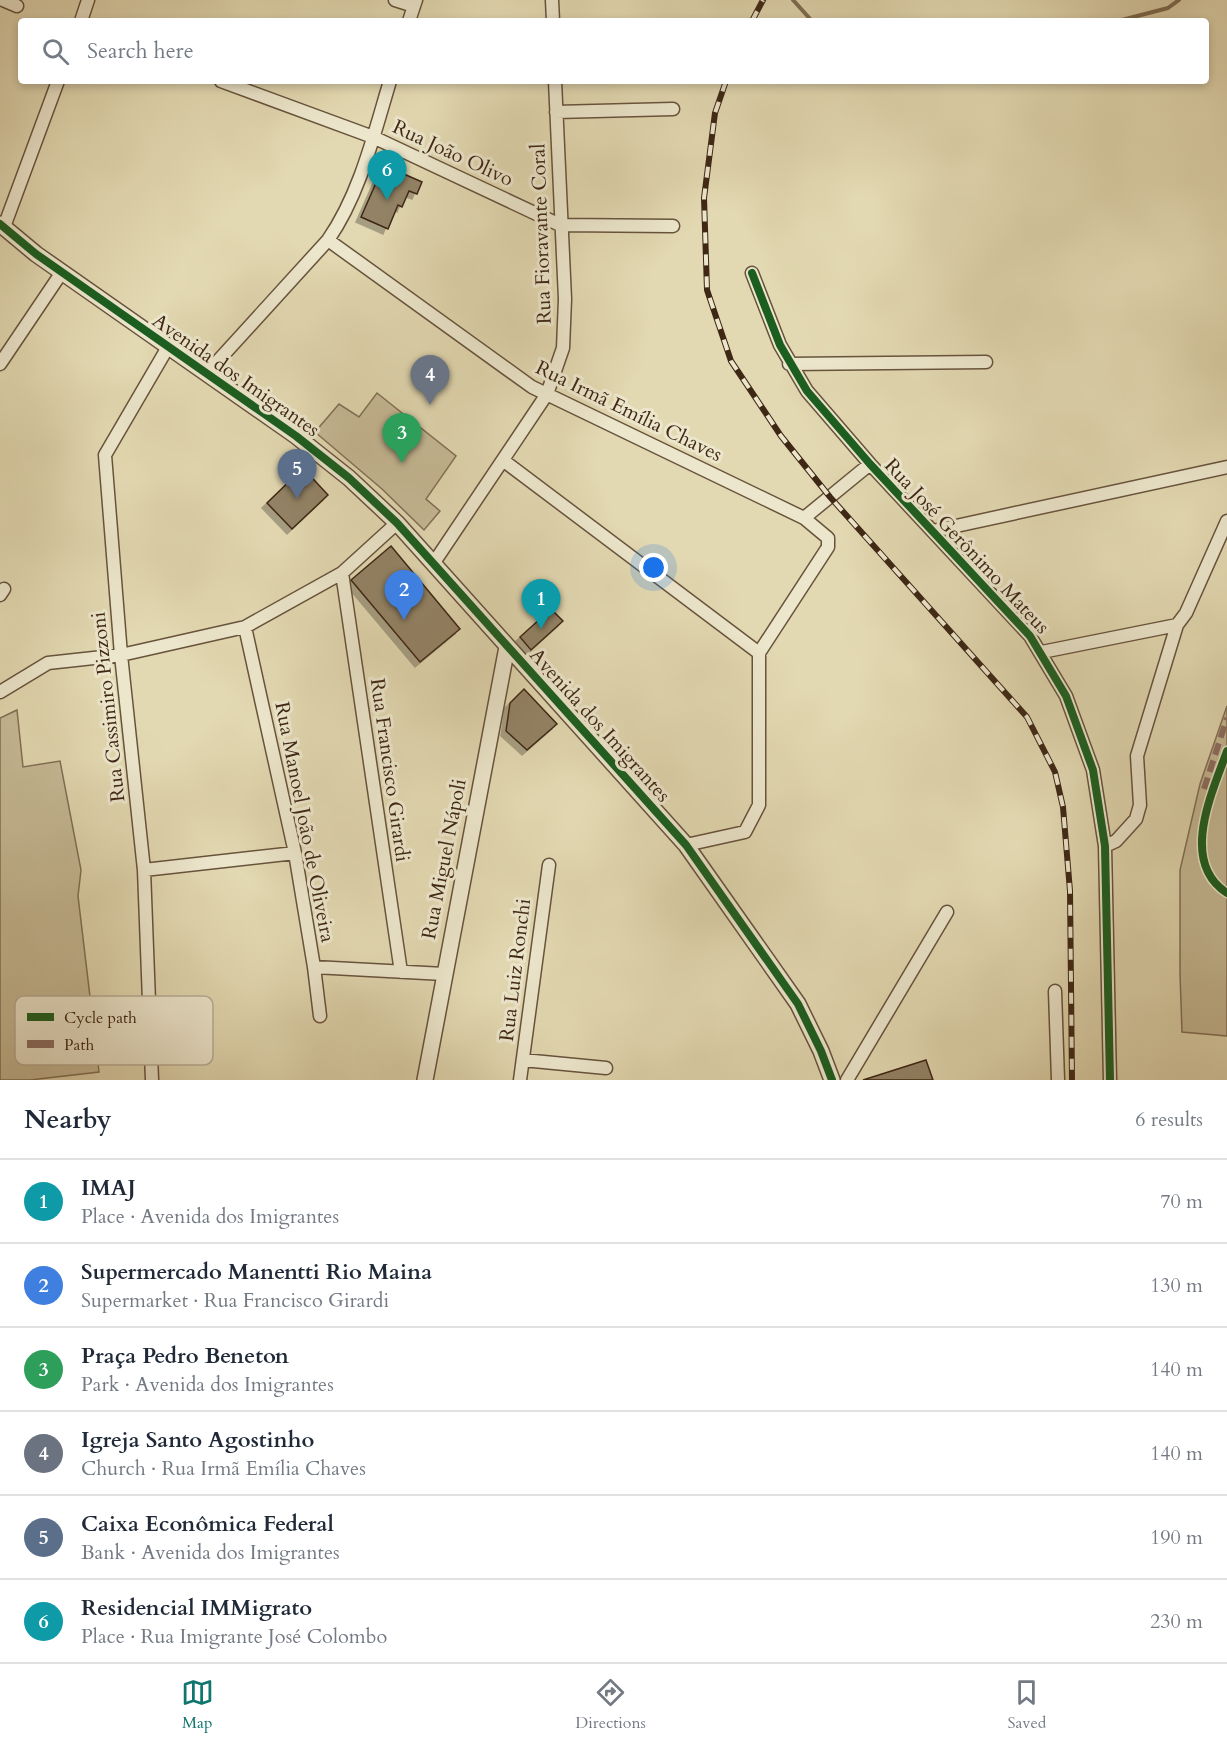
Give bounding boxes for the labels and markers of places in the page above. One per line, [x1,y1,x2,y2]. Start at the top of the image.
pin: 6 [368,150,406,200]
pin: 4 [410,356,450,405]
pin: 3 [382,414,422,463]
pin: 5 [278,450,316,499]
pin: 2 [384,570,424,620]
pin: 1 [522,580,560,629]

